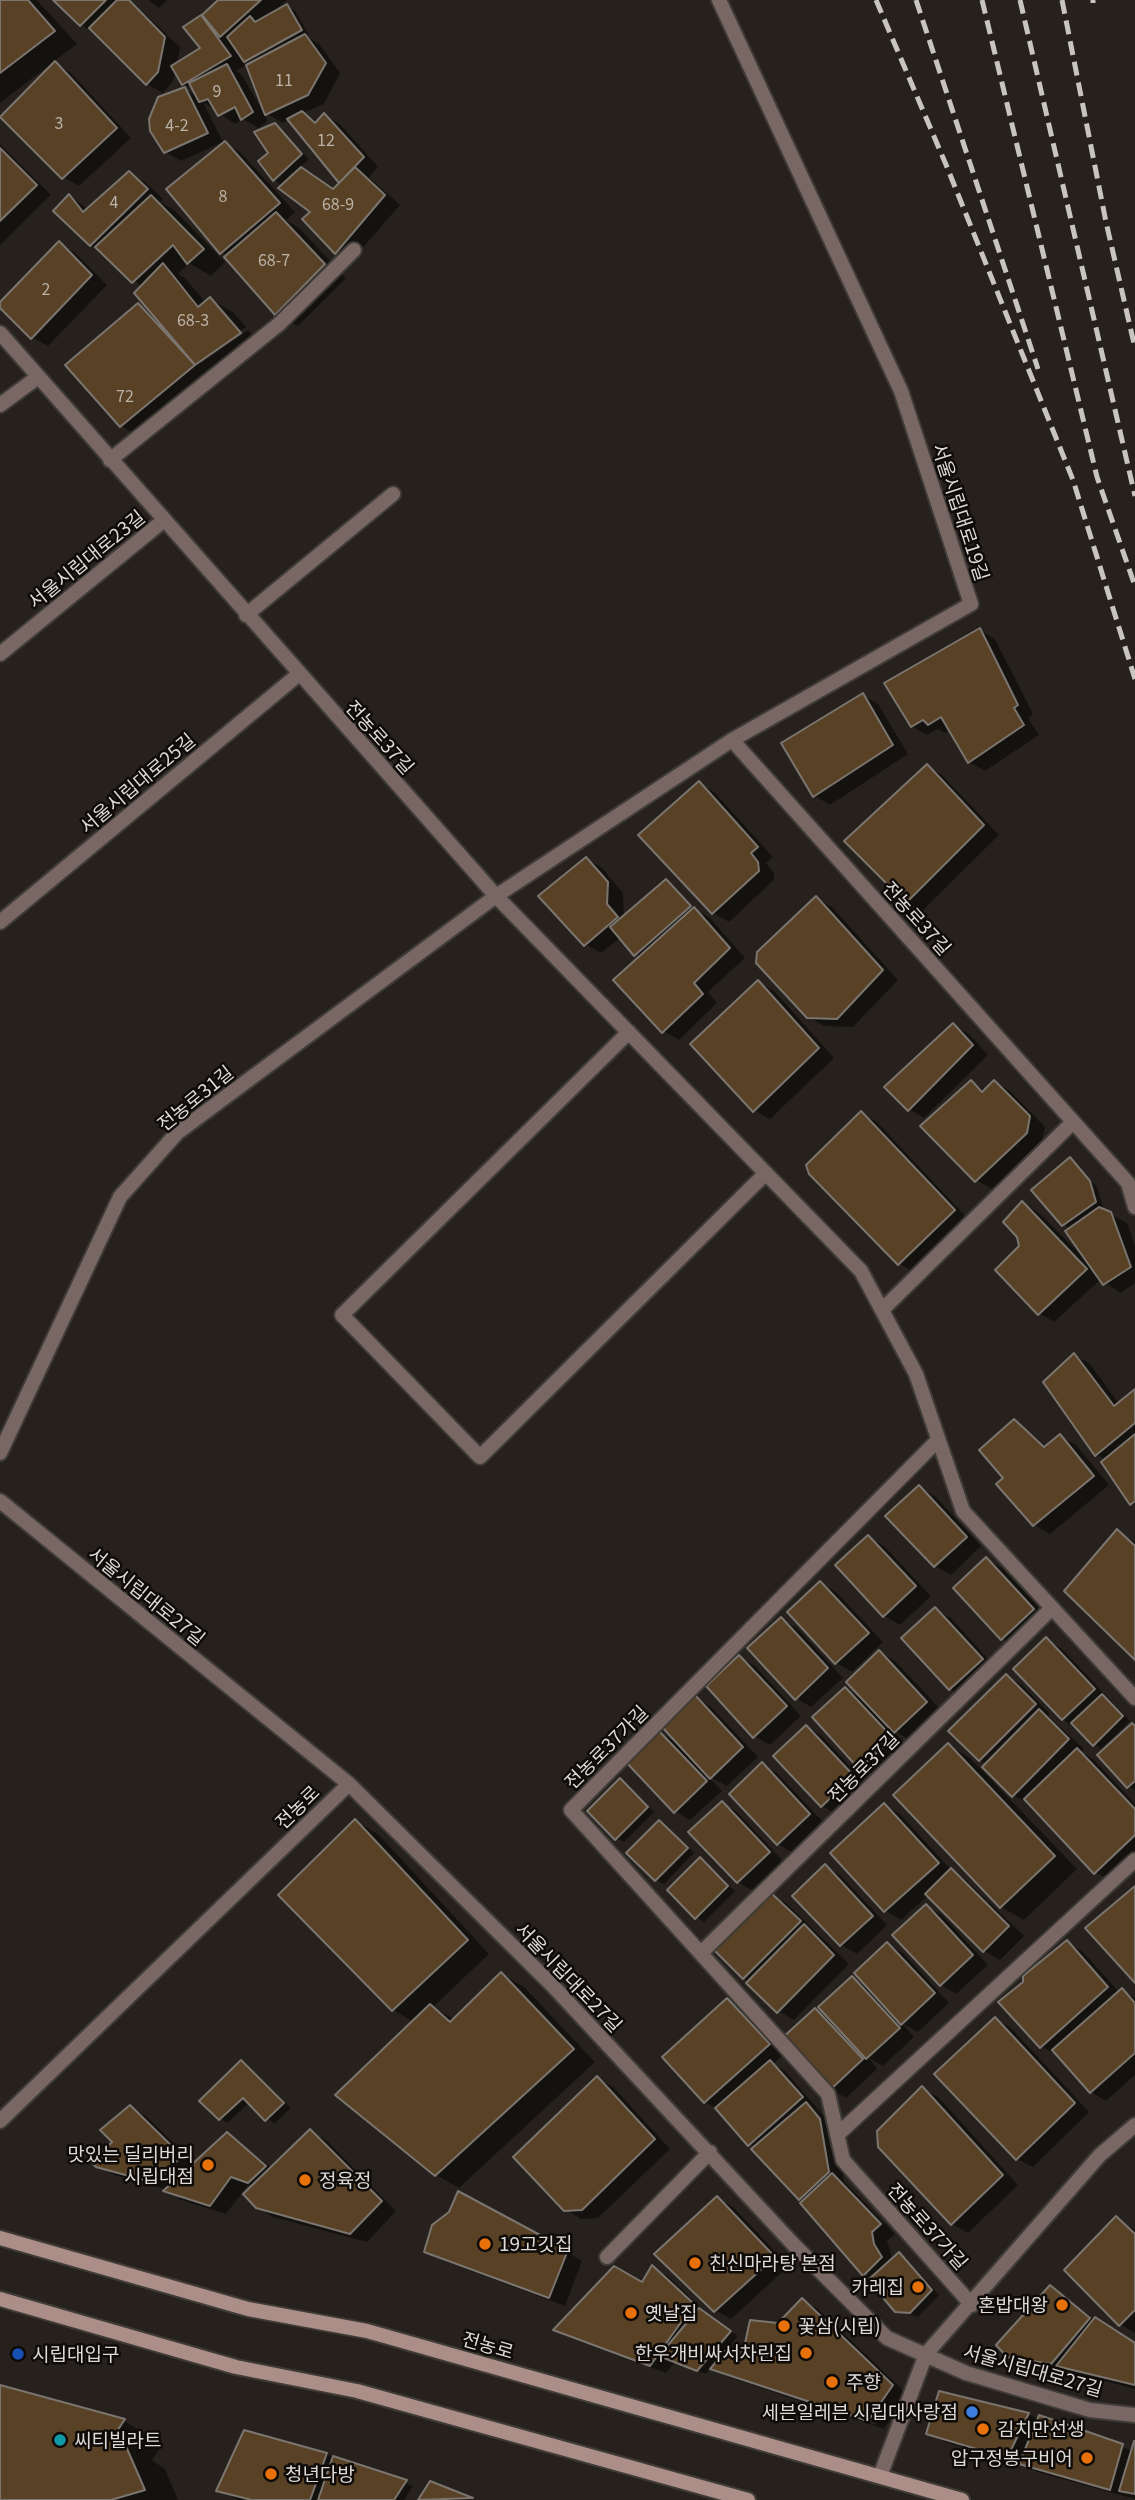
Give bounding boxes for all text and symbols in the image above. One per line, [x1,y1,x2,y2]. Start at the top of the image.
house number: 11 [275,70,293,90]
house number: 9 [213,81,221,101]
house number: 3 [55,113,63,133]
house number: 4-2 [165,115,189,135]
house number: 12 [317,130,335,150]
house number: 8 [219,186,227,206]
house number: 4 [110,192,118,212]
house number: 68-9 [322,194,354,214]
house number: 68-7 [258,250,290,270]
house number: 2 [42,279,50,299]
house number: 68-3 [177,310,209,330]
house number: 72 [116,386,134,406]
street label: 서울시립대로19길 [928,440,994,584]
street label: 서울시립대로23길 [23,505,149,613]
street label: 전농로37길 [341,696,419,778]
street label: 서울시립대로25길 [75,728,199,838]
street label: 전농로37길 [878,877,956,959]
street label: 전농로31길 [152,1061,238,1135]
street label: 서울시립대로27길 [84,1542,210,1650]
street label: 전농로37가길 [560,1701,652,1793]
street label: 전농로37길 [823,1727,903,1807]
street label: 전농로 [270,1781,324,1833]
street label: 서울시립대로27길 [511,1917,627,2037]
place label: 맛있는 딜리버리 시립대점 [67,2143,194,2187]
marker: 맛있는 딜리버리 시립대점 [200,2157,216,2173]
place label: 정육정 [319,2169,371,2191]
marker: 정육정 [297,2172,313,2188]
street label: 전농로37가길 [883,2178,973,2274]
place label: 19고깃집 [499,2233,573,2255]
marker: 19고깃집 [477,2236,493,2252]
place label: 친신마라탕 본점 [709,2252,836,2274]
marker: 친신마라탕 본점 [687,2255,703,2271]
place label: 카레집 [852,2276,904,2298]
marker: 카레집 [910,2279,926,2295]
place label: 혼밥대왕 [978,2294,1048,2316]
marker: 혼밥대왕 [1054,2297,1070,2313]
place label: 옛날집 [645,2302,697,2324]
marker: 옛날집 [623,2305,639,2321]
place label: 꽃삼(시립) [798,2315,881,2337]
marker: 꽃삼(시립) [776,2318,792,2334]
street label: 전농로 [460,2327,516,2363]
street label: 서울시립대로27길 [961,2339,1105,2401]
place label: 한우개비싸서차린집 [635,2342,792,2364]
place label: 시립대입구 [32,2343,119,2365]
marker: 한우개비싸서차린집 [798,2345,814,2361]
marker: 시립대입구 [10,2346,26,2362]
place label: 주향 [846,2371,881,2393]
marker: 주향 [824,2374,840,2390]
place label: 세븐일레븐 시립대사랑점 [761,2401,958,2423]
marker: 세븐일레븐 시립대사랑점 [964,2404,980,2420]
place label: 김치만선생 [997,2418,1084,2440]
marker: 김치만선생 [975,2421,991,2437]
place label: 씨티빌라트 [74,2429,161,2451]
marker: 씨티빌라트 [52,2432,68,2448]
place label: 압구정봉구비어 [951,2447,1073,2469]
marker: 압구정봉구비어 [1079,2450,1095,2466]
place label: 청년다방 [285,2463,355,2485]
marker: 청년다방 [263,2466,279,2482]

